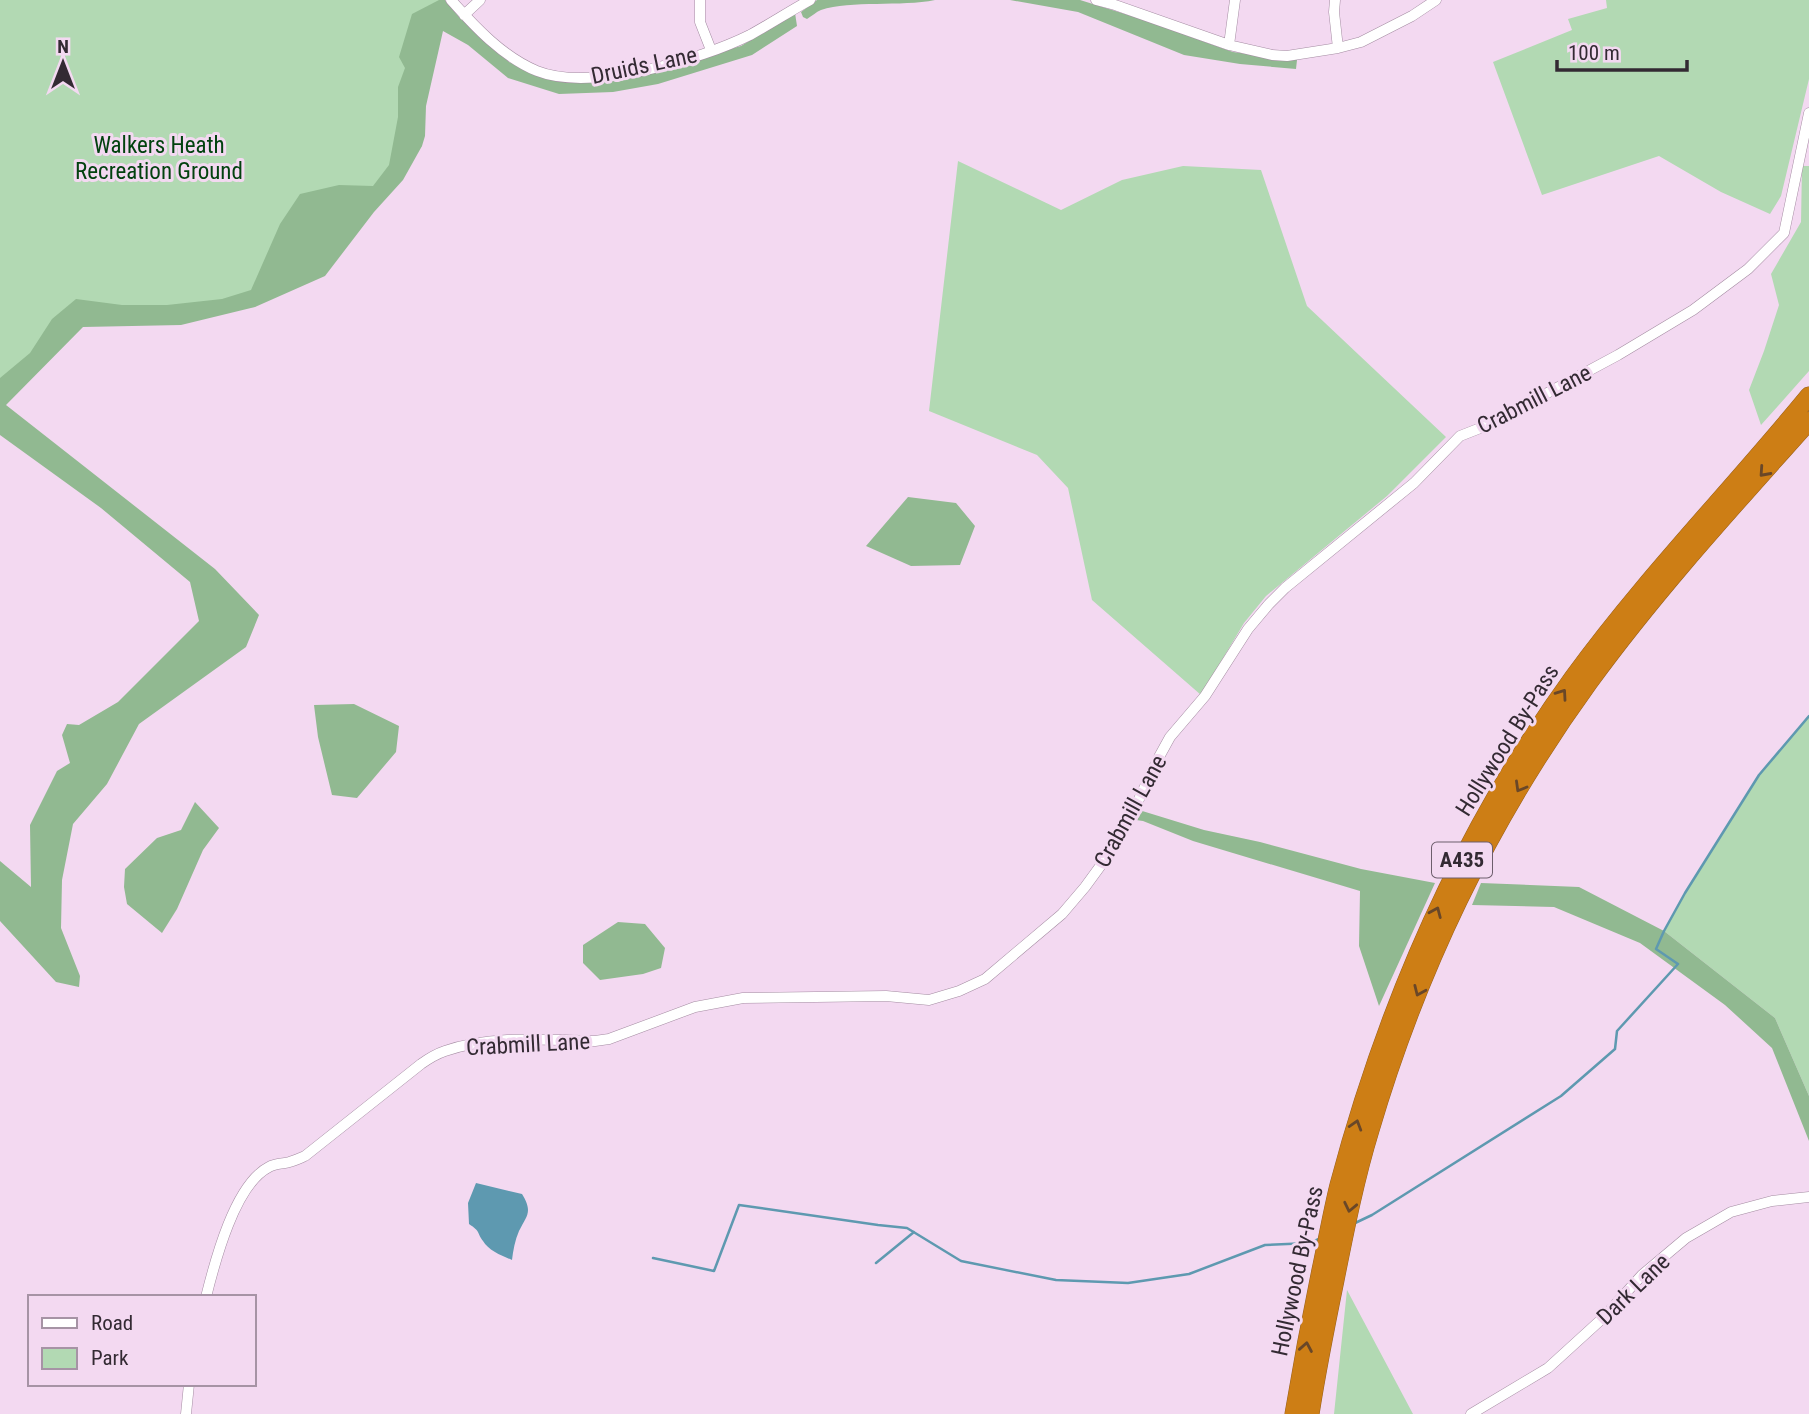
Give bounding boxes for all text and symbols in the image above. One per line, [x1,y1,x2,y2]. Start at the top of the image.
north arrow [28,28,98,98]
scale bar [1557,28,1686,72]
text: N [57,35,69,58]
street label: Druids Lane [589,41,700,90]
text: 100 m [1568,41,1620,65]
park label: Walkers Heath Recreation Ground [75,132,243,185]
street label: Crabmill Lane [1473,359,1596,440]
one-way arrow [1759,464,1772,477]
street label: Hollywood By-Pass [1450,660,1565,821]
one-way arrow [1554,689,1566,702]
street label: Crabmill Lane [1089,750,1172,872]
one-way arrow [1516,780,1529,793]
road number: A435 [1432,842,1492,878]
one-way arrow [1428,907,1442,920]
one-way arrow [1413,983,1427,996]
street label: Crabmill Lane [465,1028,591,1061]
one-way arrow [1348,1119,1363,1131]
street label: Hollywood By-Pass [1266,1184,1329,1359]
one-way arrow [1344,1201,1359,1213]
street label: Dark Lane [1591,1248,1675,1331]
legend [28,1295,256,1386]
text: Road [91,1311,133,1335]
one-way arrow [1298,1341,1313,1353]
text: Park [91,1346,129,1370]

